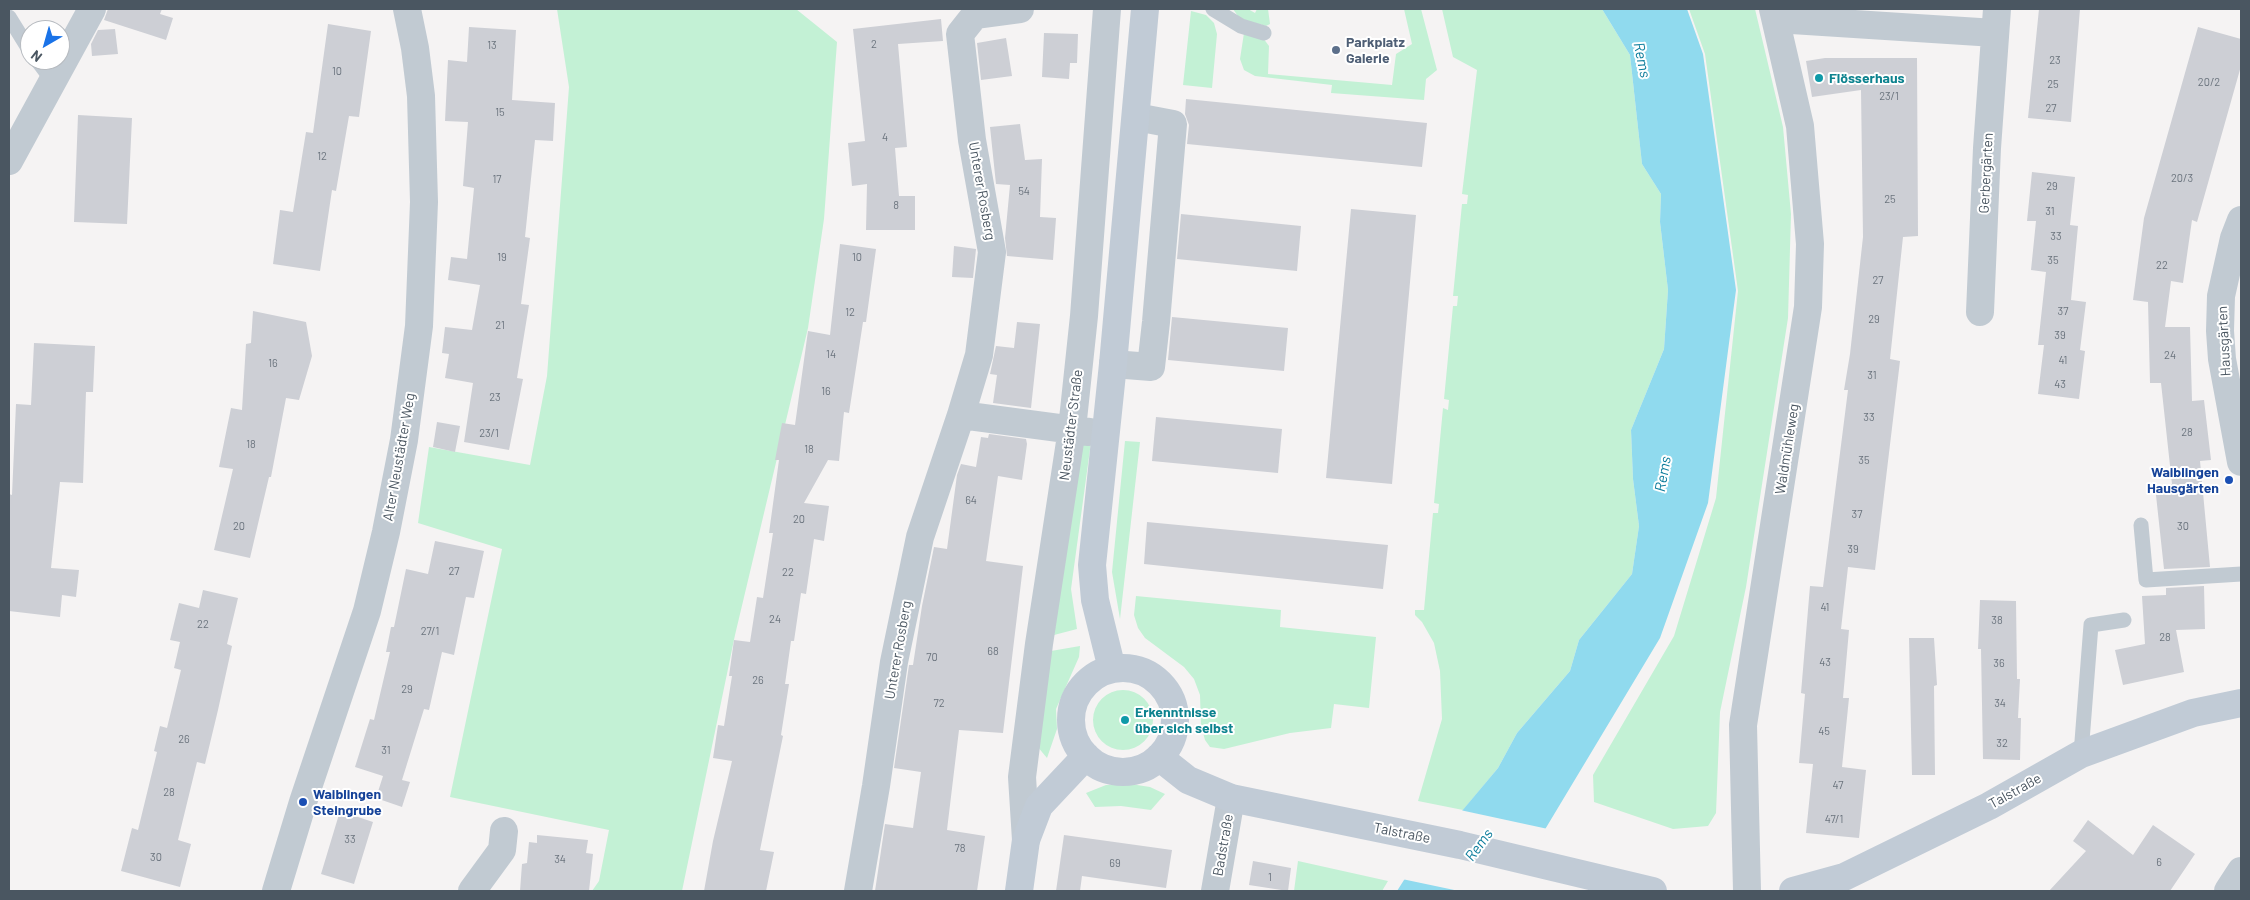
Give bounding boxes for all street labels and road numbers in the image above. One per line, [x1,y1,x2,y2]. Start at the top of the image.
street label: Gerbergärten [1975,132,1997,214]
street label: Unterer Rosberg [965,140,999,242]
street label: Hausgärten [2214,305,2234,377]
street label: Neustädter Straße [1056,368,1086,482]
street label: Alter Neustädter Weg [379,392,419,522]
street label: Waldmühleweg [1772,402,1802,496]
street label: Unterer Rosberg [881,599,915,701]
street label: Talstraße [1986,770,2044,812]
street label: Badstraße [1209,813,1237,877]
street label: Talstraße [1372,819,1432,847]

